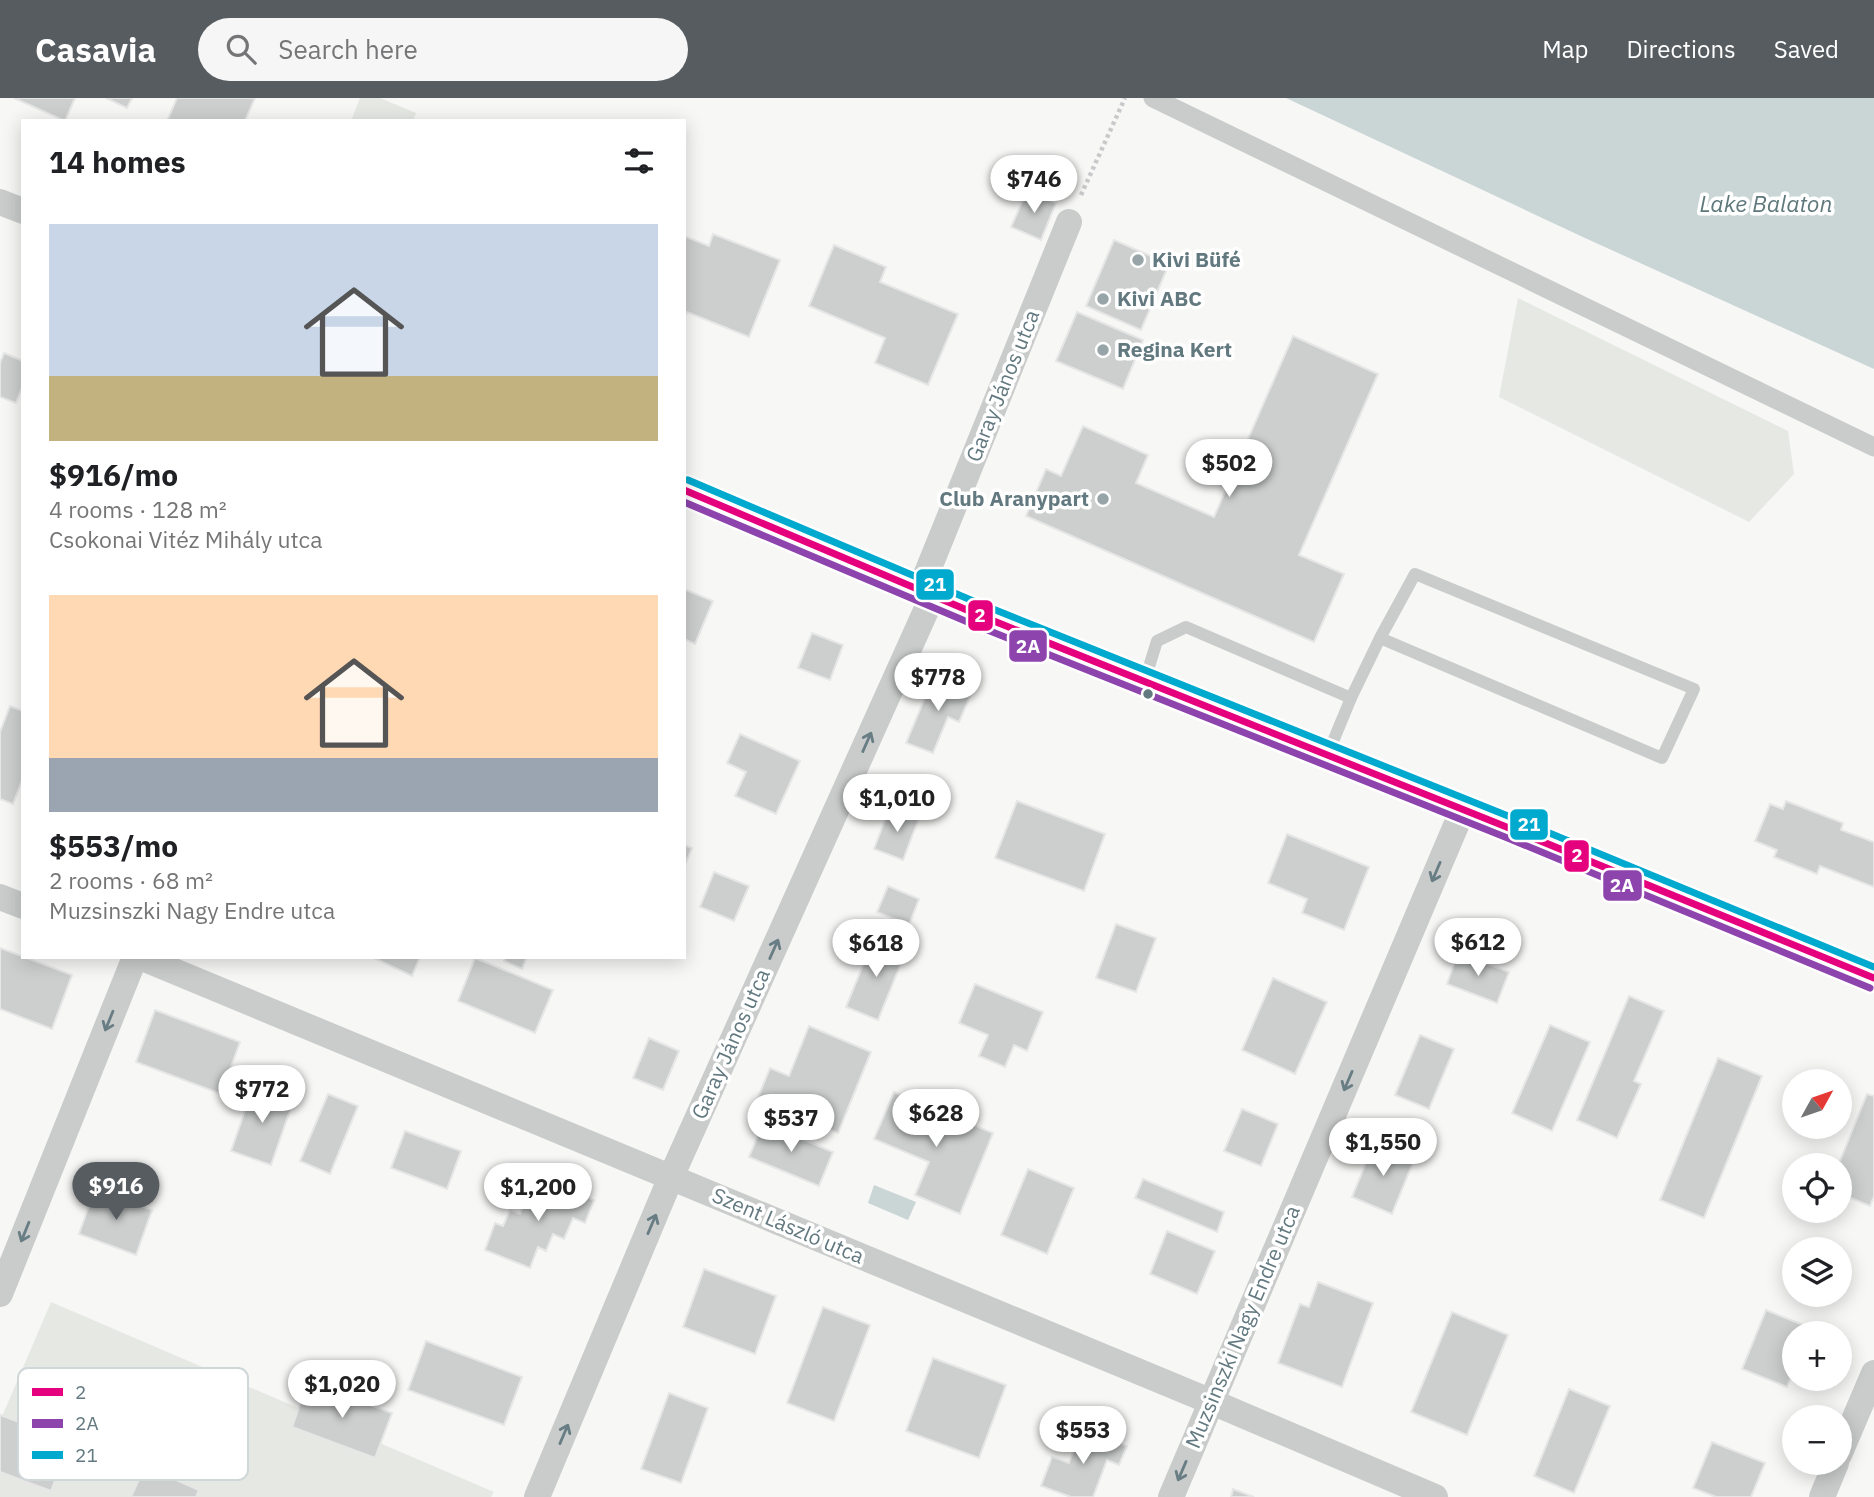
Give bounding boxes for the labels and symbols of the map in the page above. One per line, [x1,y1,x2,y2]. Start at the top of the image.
pin: $746 [993,156,1075,215]
water label: Lake Balaton [1700,188,1832,218]
place label: Kivi Büfé [1152,245,1241,273]
marker: Kivi Büfé [1130,252,1146,268]
place label: Kivi ABC [1117,284,1202,312]
marker: Kivi ABC [1095,291,1111,307]
street label: Garay János utca [959,305,1045,466]
place label: Regina Kert [1117,335,1232,363]
marker: Regina Kert [1095,342,1111,358]
pin: $502 [1188,440,1270,499]
place label: Club Aranypart [939,484,1089,512]
marker: Club Aranypart [1095,491,1111,507]
line badge: 21 [915,568,955,601]
text: 21 [924,572,947,596]
line badge: 2 [967,599,994,632]
text: 2 [974,603,986,627]
line badge: 2A [1008,629,1048,663]
text: 2A [1016,634,1040,658]
pin: $778 [897,654,979,713]
unlabelled marker [1141,687,1155,701]
one-way arrow [861,731,874,753]
pin: $1,010 [840,774,954,834]
line badge: 21 [1509,808,1549,841]
text: 21 [1518,812,1541,836]
line badge: 2 [1563,839,1590,873]
text: 2 [1571,843,1583,867]
one-way arrow [1429,861,1442,882]
line badge: 2A [1602,869,1643,902]
text: 2A [1610,873,1634,897]
pin: $612 [1437,918,1519,978]
pin: $618 [835,920,917,979]
one-way arrow [768,939,781,960]
street label: Garay János utca [684,964,776,1123]
one-way arrow [102,1009,115,1031]
pin: $772 [221,1066,303,1125]
north arrow [1782,1069,1852,1139]
one-way arrow [1340,1070,1353,1092]
pin: $628 [895,1090,977,1149]
pin: $537 [750,1094,832,1154]
pin: $1,550 [1326,1118,1440,1178]
pin: $916 [75,1162,157,1222]
pin: $1,200 [481,1164,595,1223]
street label: Szent László utca [708,1180,869,1270]
street label: Muzsinszki Nagy Endre utca [1178,1201,1306,1452]
one-way arrow [646,1214,659,1235]
one-way arrow [17,1220,30,1242]
pin: $1,020 [285,1360,399,1420]
legend [18,1368,248,1480]
text: 2 [75,1380,86,1404]
pin: $553 [1042,1406,1124,1466]
text: 2A [75,1411,99,1435]
one-way arrow [558,1424,571,1445]
text: 21 [75,1443,98,1467]
one-way arrow [1175,1460,1188,1481]

